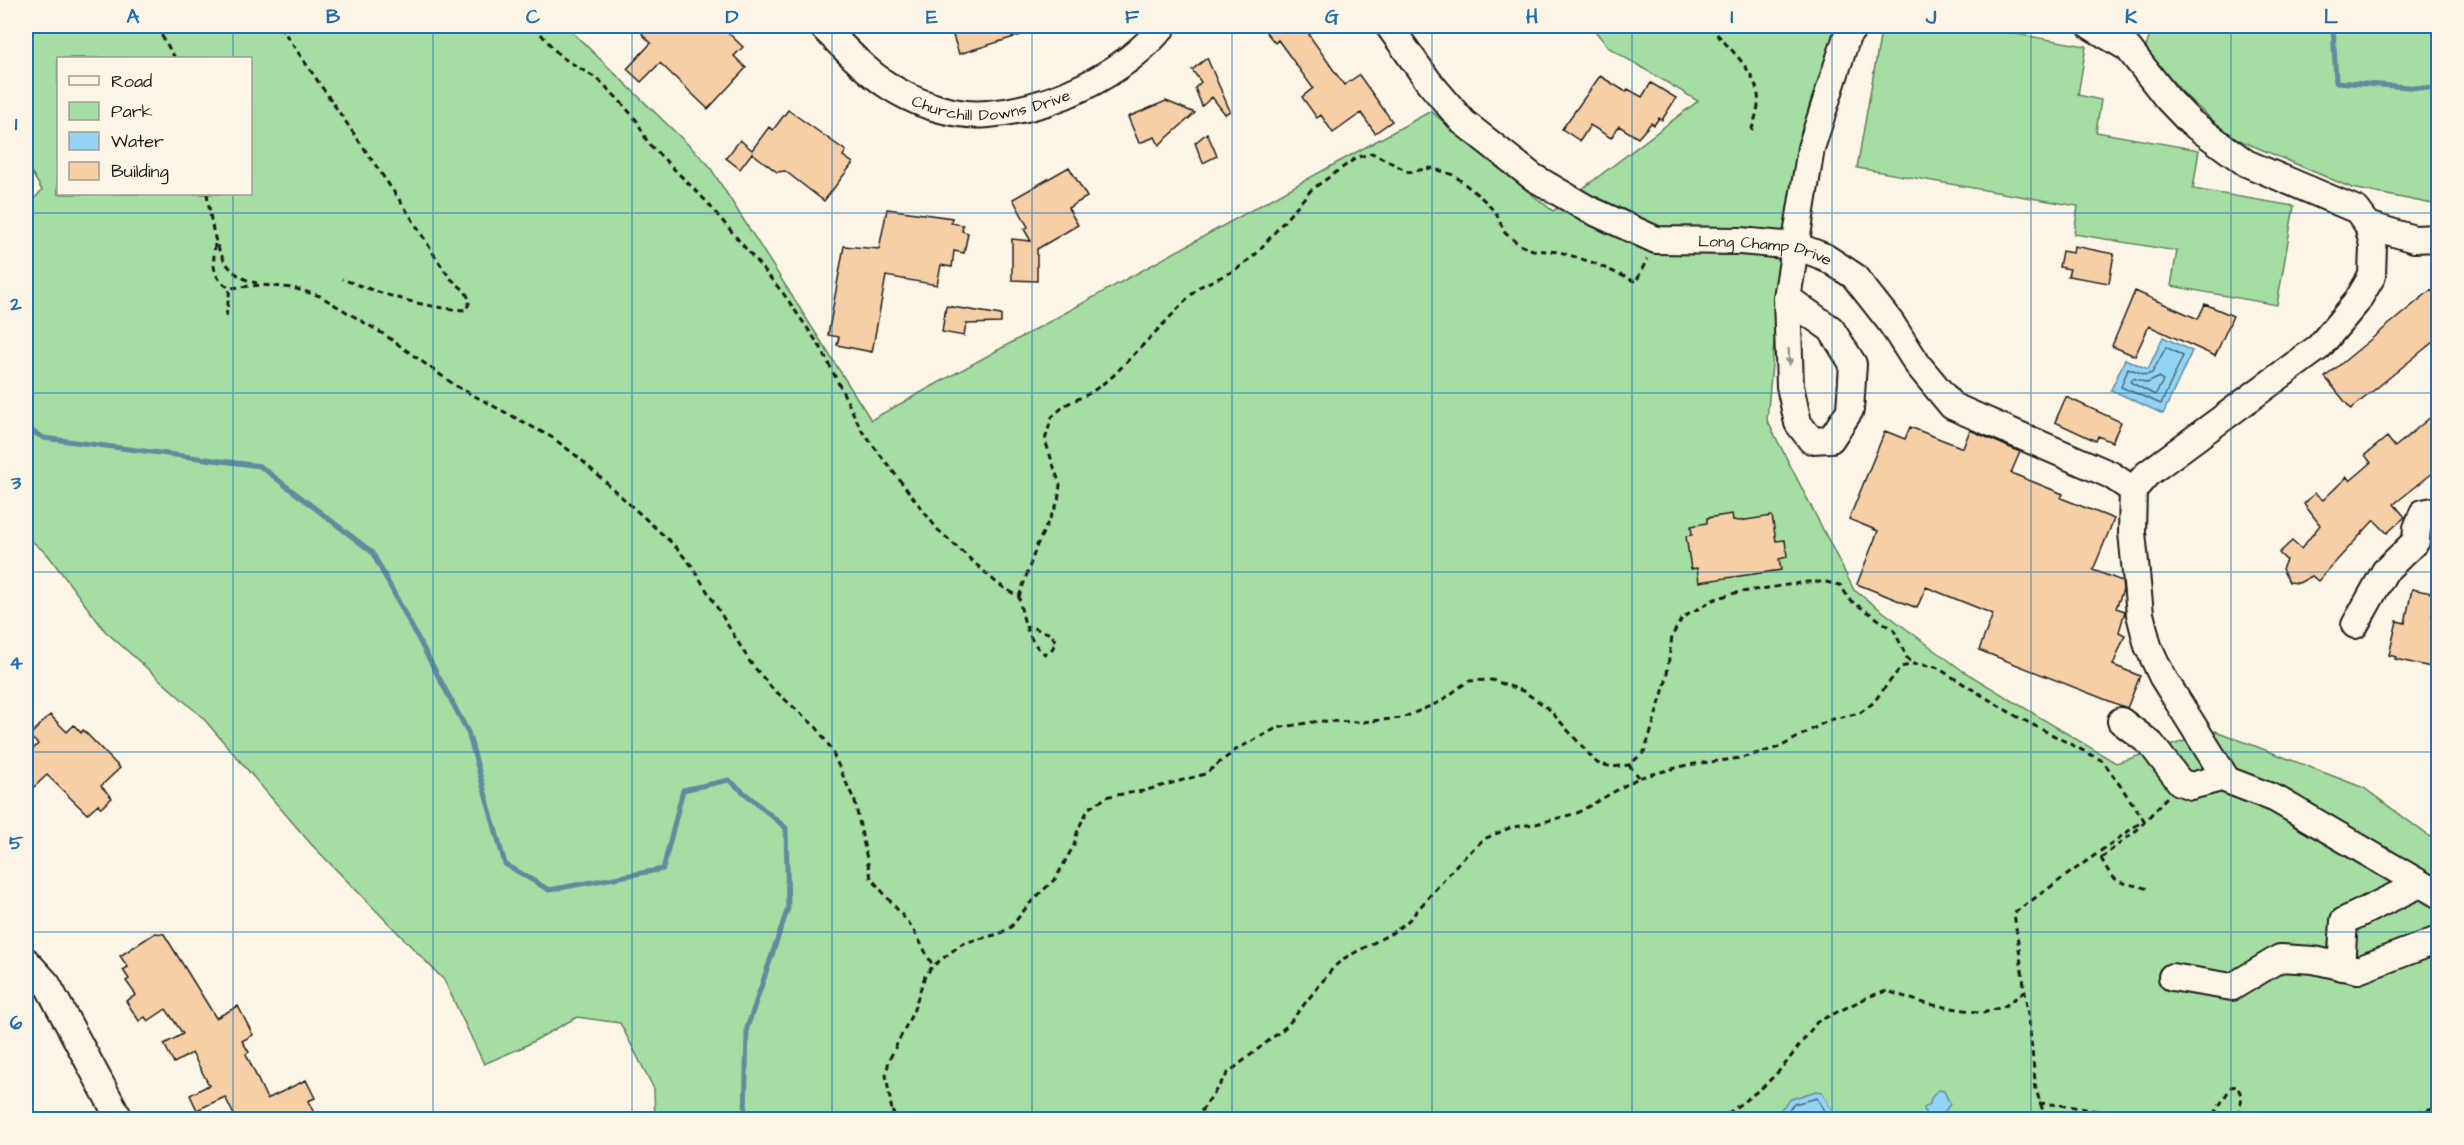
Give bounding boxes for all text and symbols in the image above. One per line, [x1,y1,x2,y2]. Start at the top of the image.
text: A [127,3,140,31]
text: B [326,3,341,31]
text: C [526,3,541,31]
text: D [726,3,739,31]
text: E [926,3,938,31]
text: F [1125,3,1140,31]
text: G [1325,3,1339,31]
text: H [1526,3,1538,31]
text: I [1730,3,1734,31]
text: J [1925,3,1937,31]
text: K [2125,3,2138,31]
text: L [2324,3,2338,31]
legend [57,57,252,195]
text: Road [111,69,152,94]
street label: Churchill Downs Drive [908,84,1074,127]
text: Park [111,99,153,124]
text: 1 [15,110,18,138]
text: Water [111,129,164,154]
text: Building [111,159,169,185]
street label: Long Champ Drive [1698,231,1837,271]
text: 2 [9,290,22,318]
one-way arrow [1785,347,1794,366]
text: 3 [10,469,22,497]
text: 4 [9,649,23,677]
text: 5 [9,829,24,857]
text: 6 [10,1009,23,1037]

